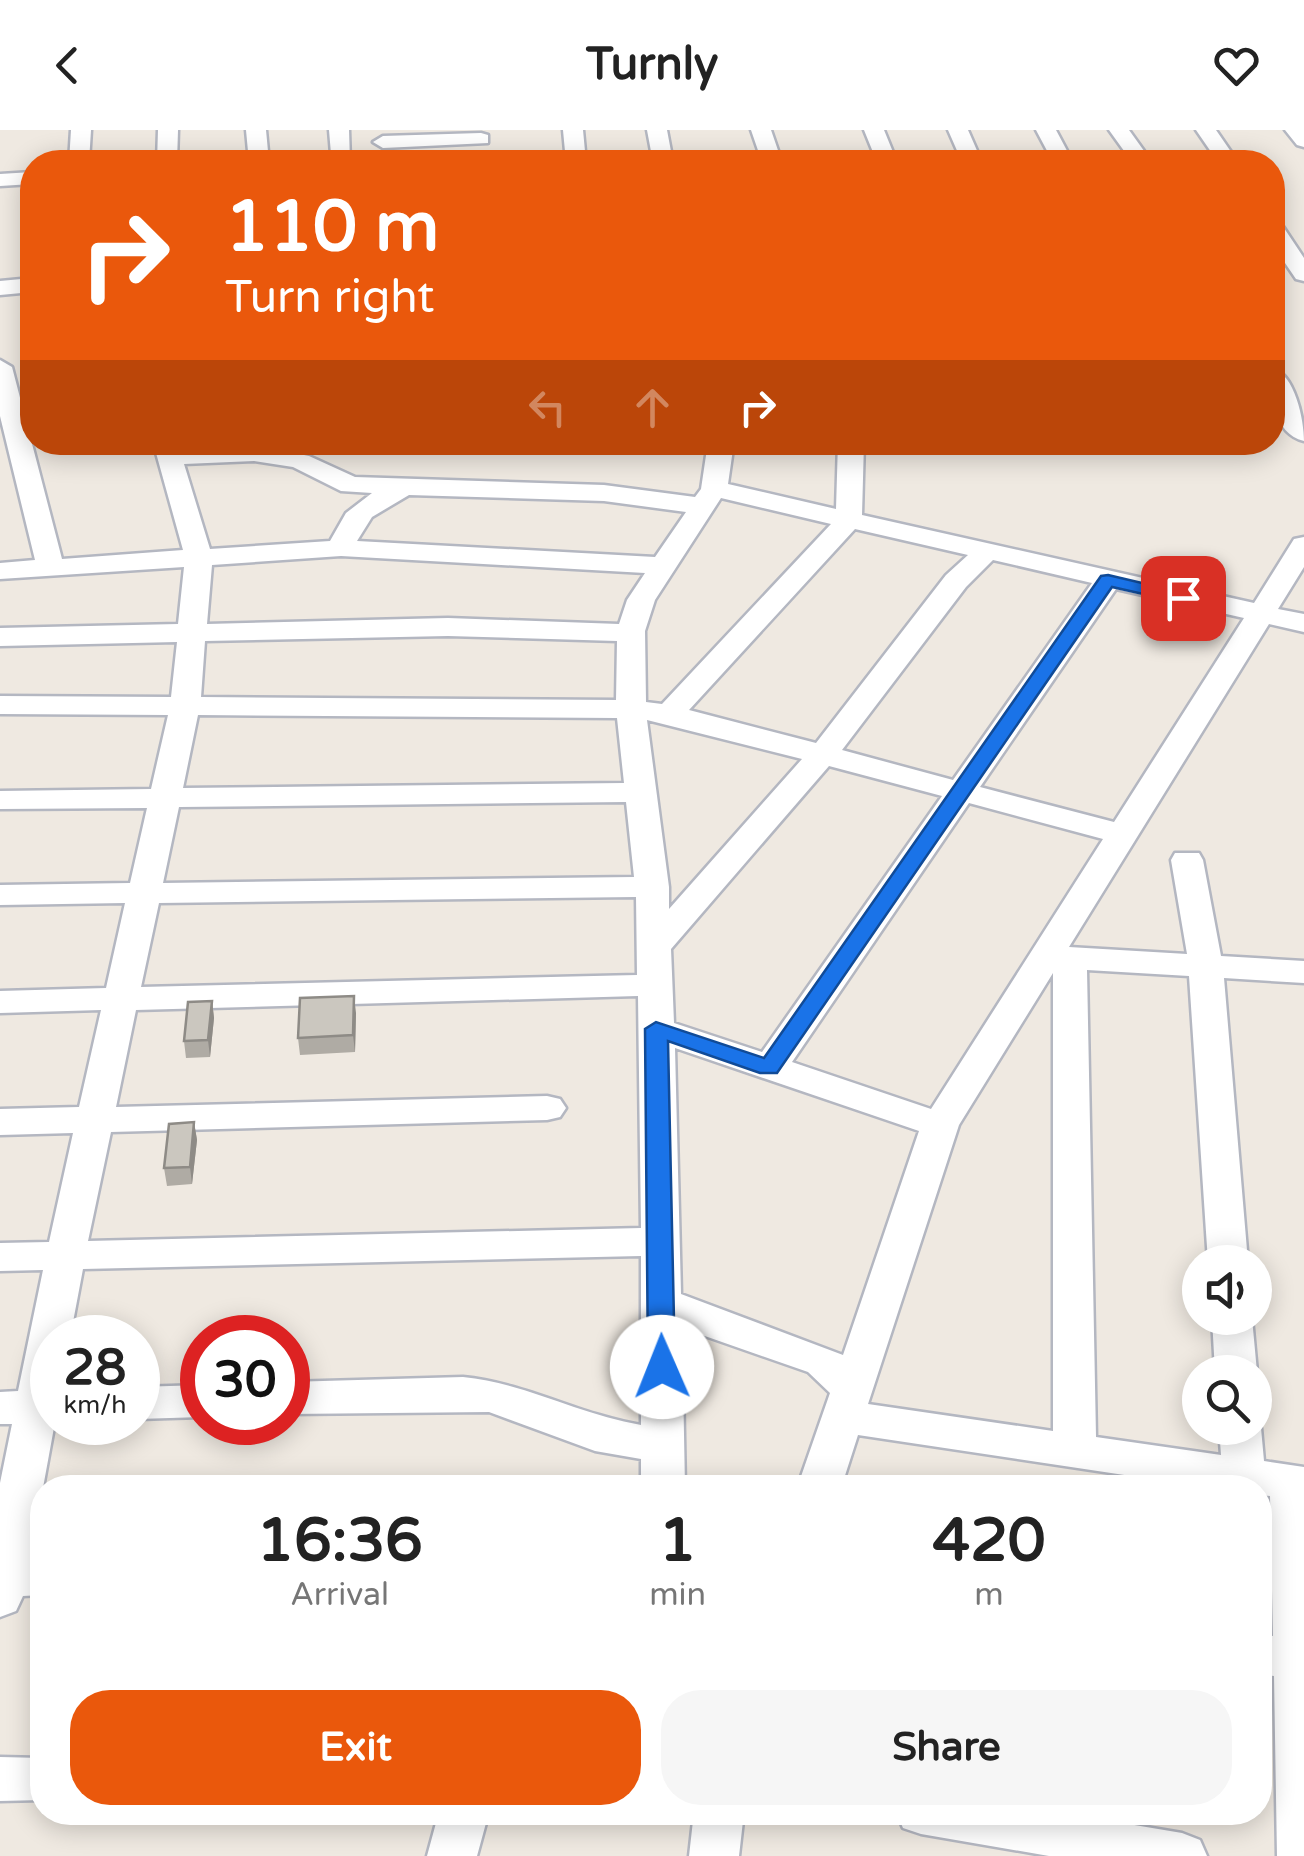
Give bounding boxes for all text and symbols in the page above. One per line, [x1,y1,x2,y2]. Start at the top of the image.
icon: back [40,38,95,93]
text: Turnly [586,38,718,92]
icon: heart [1209,38,1264,93]
text: 110 m [225,186,439,270]
icon: right [60,190,190,320]
text: Turn right [225,271,434,325]
icon: left [520,380,575,435]
icon: ahead [625,380,680,435]
icon: right [730,380,785,435]
pin [1141,556,1226,641]
icon: arrive [1156,571,1211,626]
map controls [1182,1245,1272,1445]
button: sound [1182,1245,1272,1335]
speed limit sign: 30 [180,1315,310,1445]
position arrow [610,1315,714,1419]
text: 28 [64,1338,126,1398]
button: search [1182,1355,1272,1445]
text: km/h [64,1390,126,1420]
text: 16:36 [256,1505,423,1577]
text: 1 [659,1505,696,1577]
text: 420 [932,1505,1046,1577]
text: Arrival [290,1576,389,1614]
text: min [649,1576,706,1614]
text: m [974,1576,1004,1614]
button: Exit [70,1690,641,1805]
button: Share [661,1690,1232,1805]

